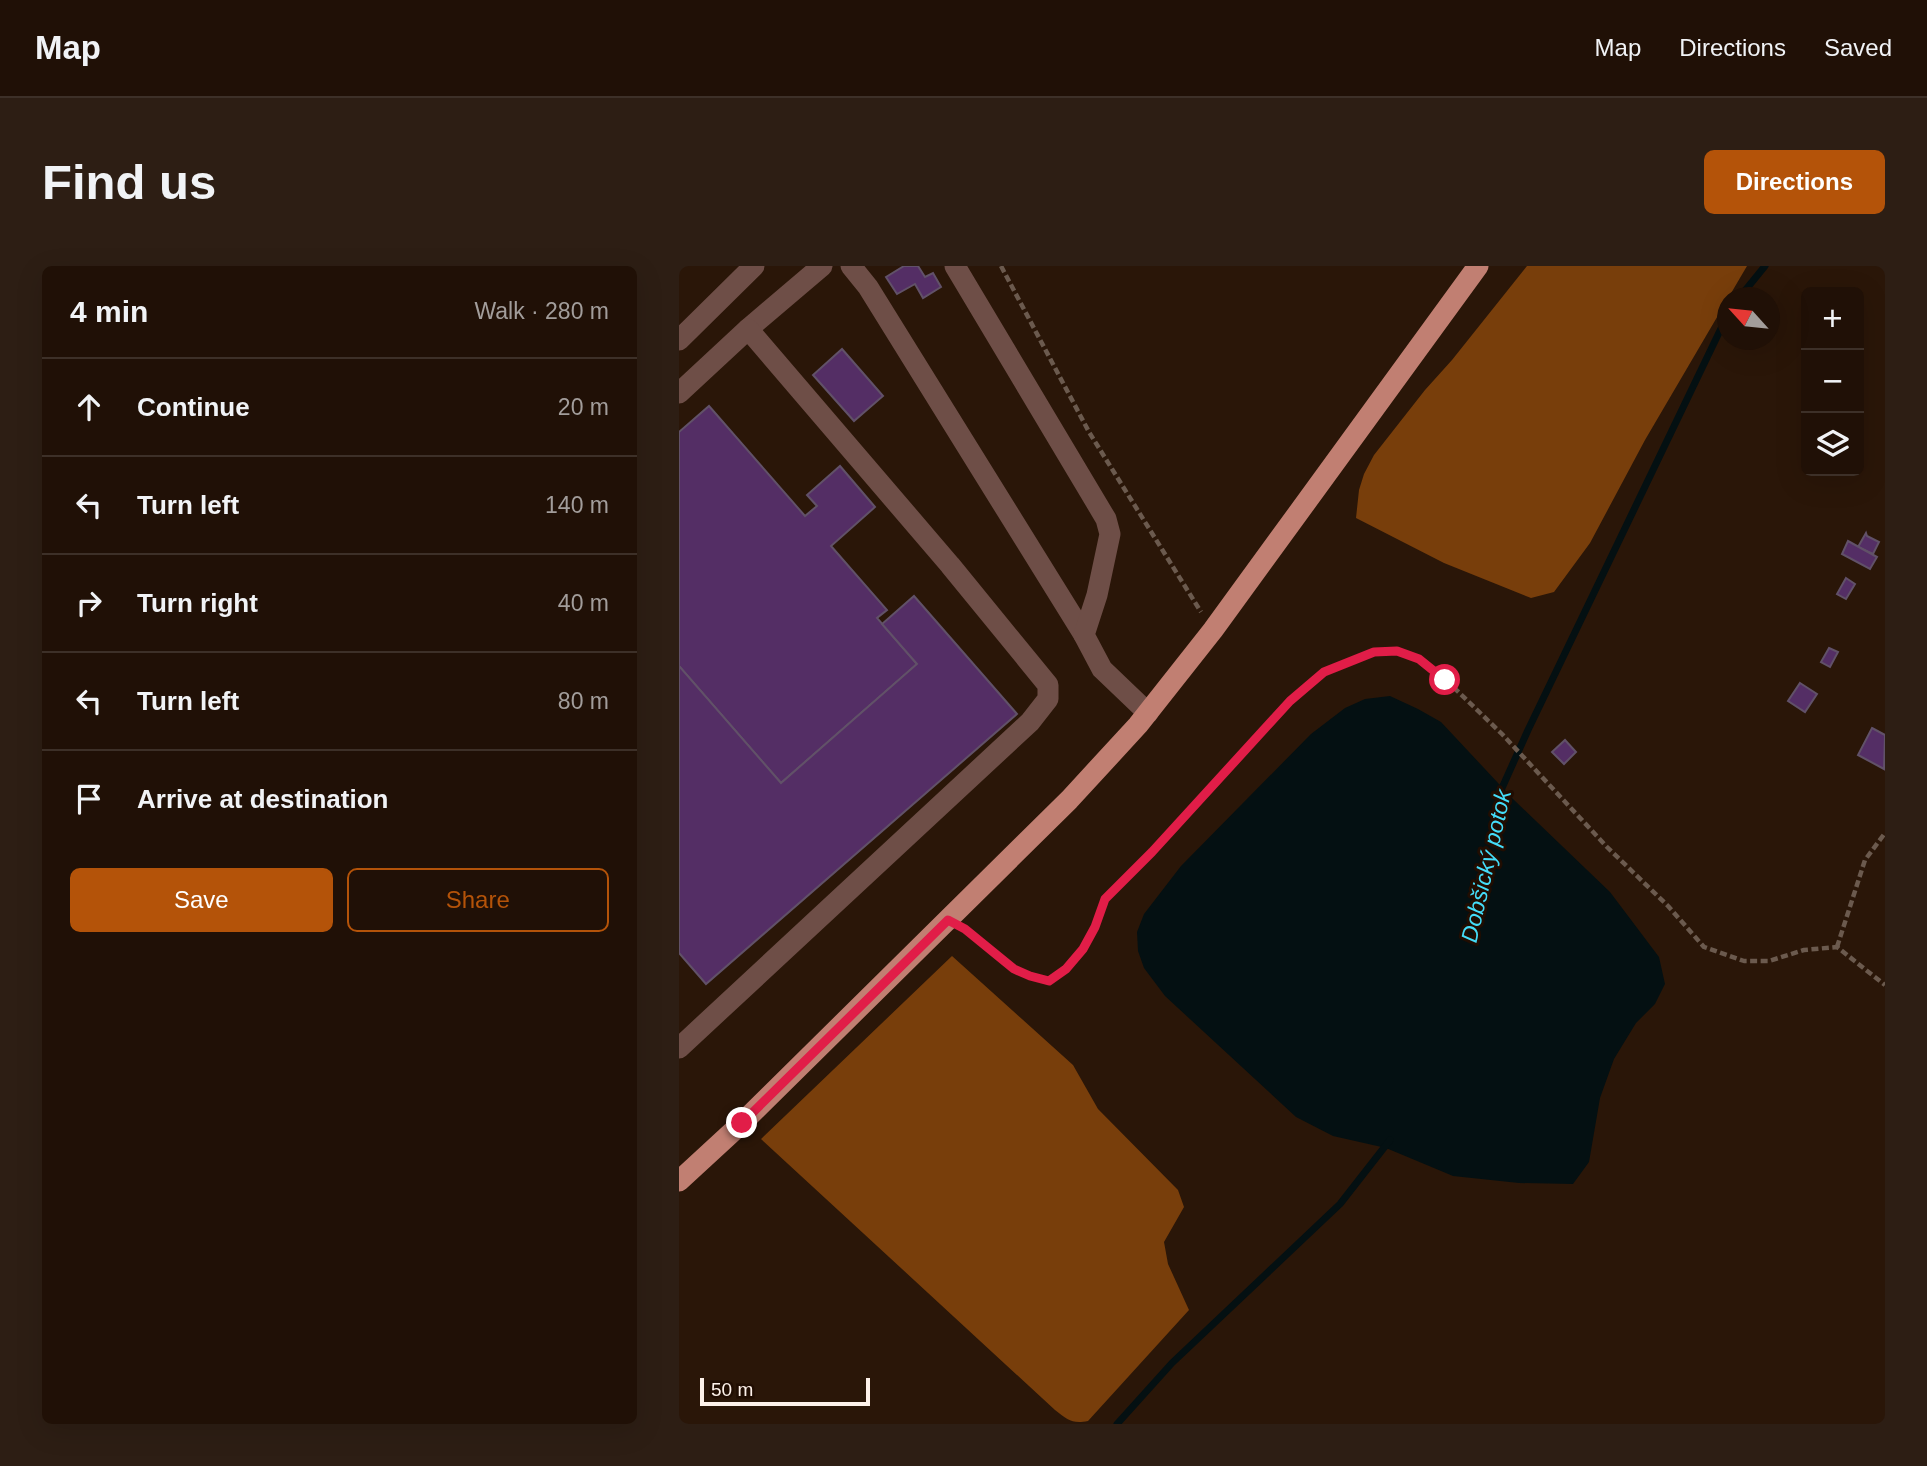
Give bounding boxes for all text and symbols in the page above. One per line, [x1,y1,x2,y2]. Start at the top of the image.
text: Map [35,29,101,66]
text: Map [1595,34,1641,61]
text: Directions [1679,34,1786,61]
text: Saved [1824,34,1892,61]
button: Directions [1704,150,1885,214]
text: Find us [42,155,216,209]
north arrow [1717,287,1780,350]
map controls [1801,287,1864,476]
button: + [1801,287,1864,350]
text: 4 min [70,295,148,328]
text: Walk · 280 m [474,298,609,324]
button: − [1801,350,1864,413]
icon: ahead [70,388,108,426]
text: Continue [137,392,250,422]
text: 20 m [558,394,609,420]
button: layers [1801,413,1864,476]
icon: left [70,486,108,524]
text: Turn left [137,490,239,520]
text: 140 m [545,492,609,518]
icon: right [70,584,108,622]
text: Turn right [137,588,258,618]
text: 40 m [558,590,609,616]
route start [1429,664,1460,695]
icon: left [70,682,108,720]
text: Turn left [137,686,239,716]
text: 80 m [558,688,609,714]
icon: arrive [70,780,108,818]
text: Arrive at destination [137,784,388,814]
water label: Dobšický potok [1456,786,1517,945]
button: Save [70,868,333,932]
button: Share [347,868,609,932]
route end [726,1107,757,1138]
scale bar [700,1375,870,1407]
text: 50 m [711,1379,753,1400]

